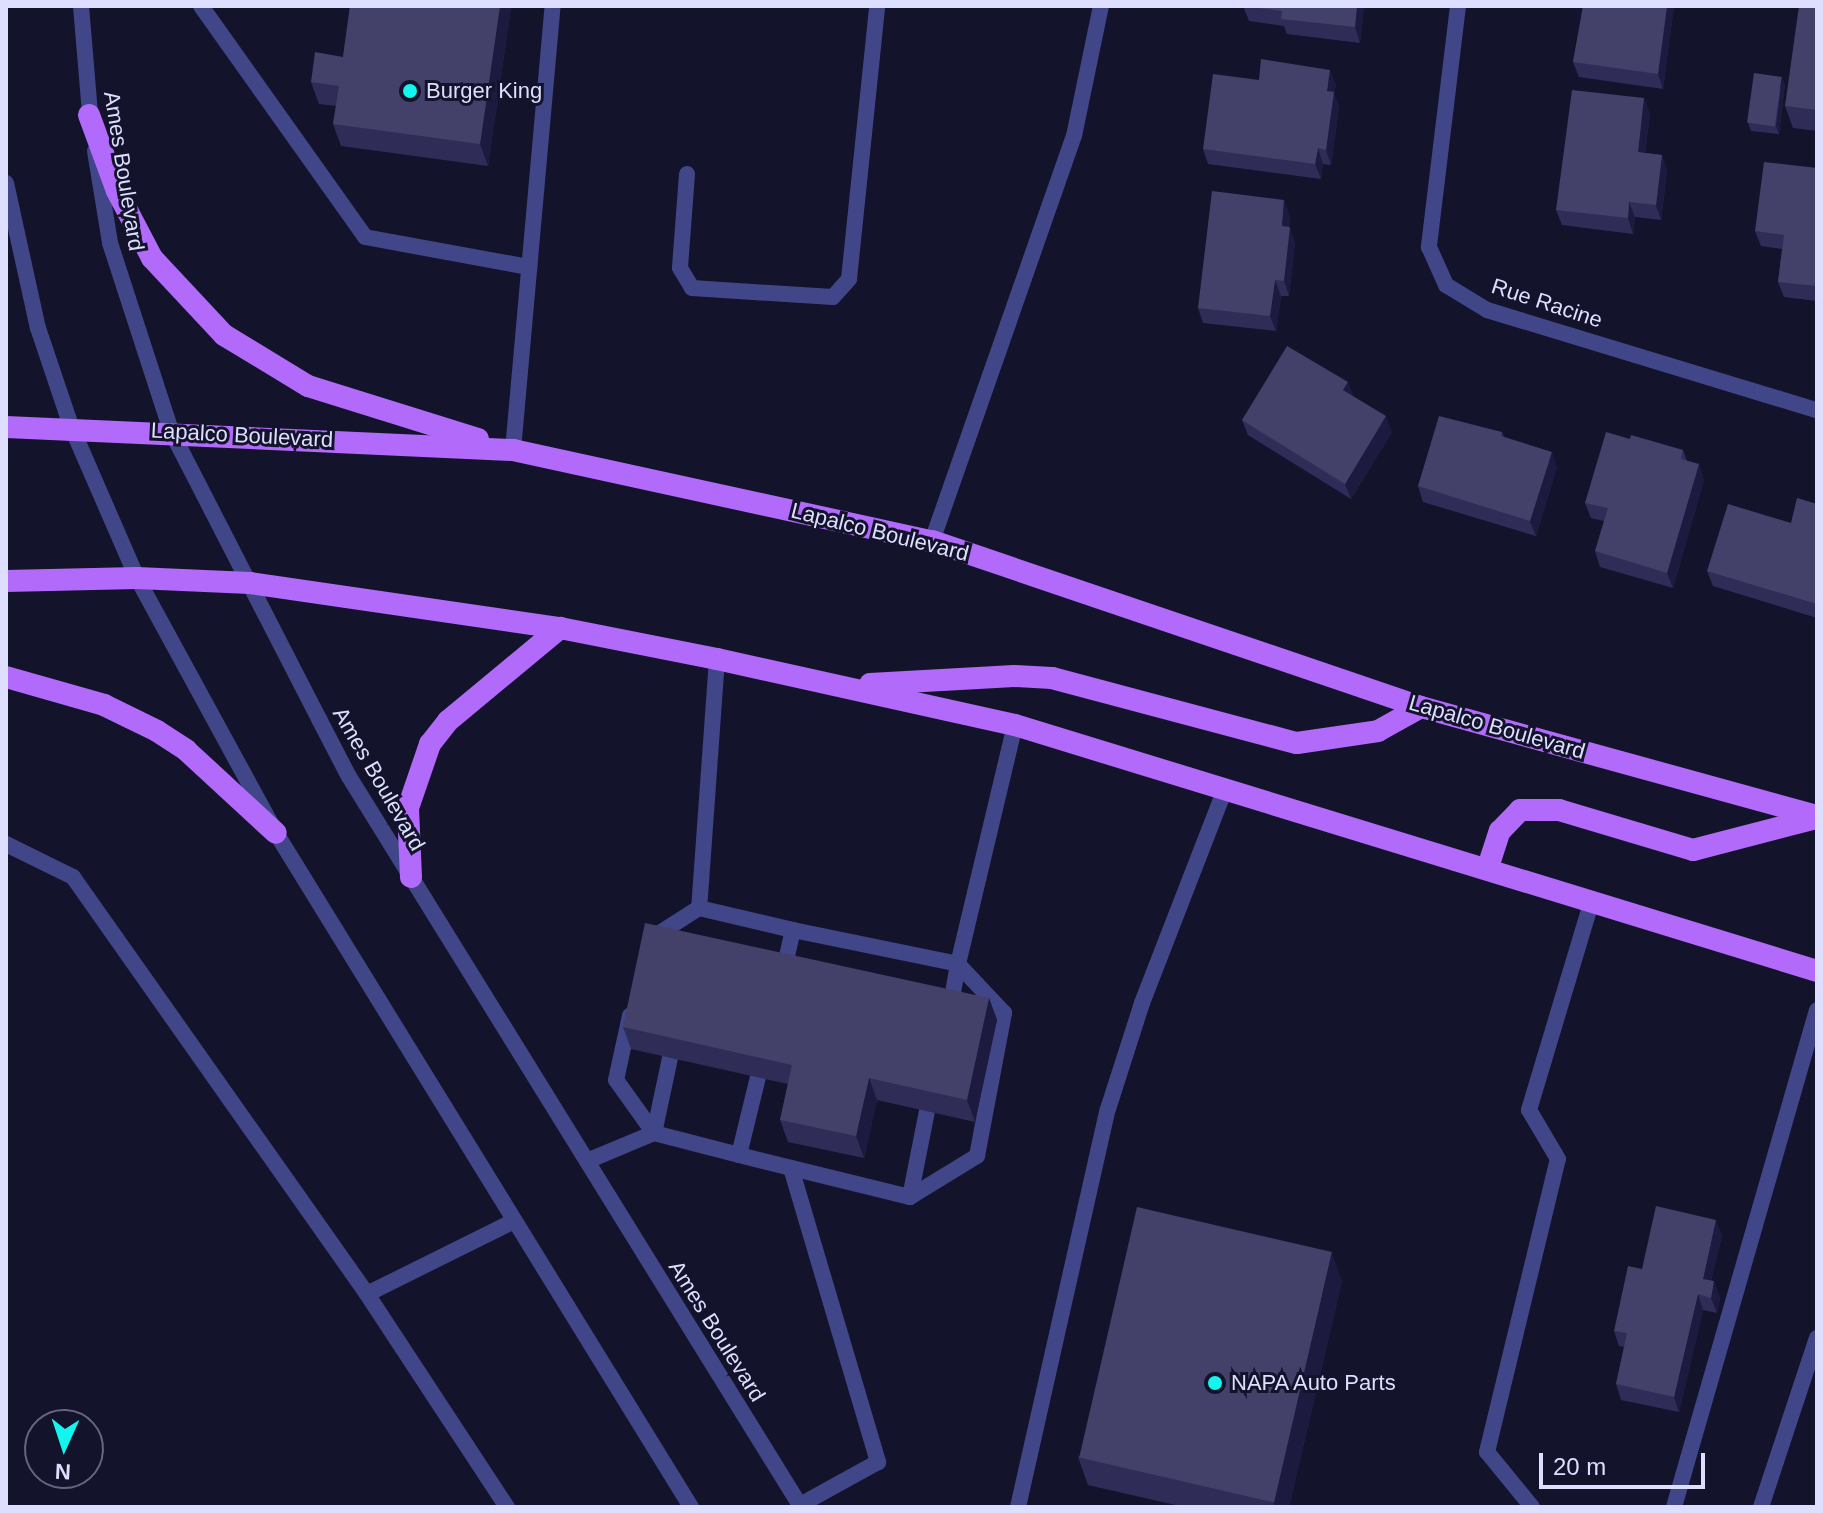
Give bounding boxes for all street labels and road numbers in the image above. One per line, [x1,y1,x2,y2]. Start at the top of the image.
street label: Ames Boulevard [98,89,150,253]
street label: Rue Racine [1488,273,1606,333]
street label: Lapalco Boulevard [150,417,334,453]
street label: Lapalco Boulevard [788,497,972,567]
street label: Lapalco Boulevard [1406,689,1588,765]
street label: Ames Boulevard [327,703,431,855]
street label: Ames Boulevard [663,1256,771,1406]

